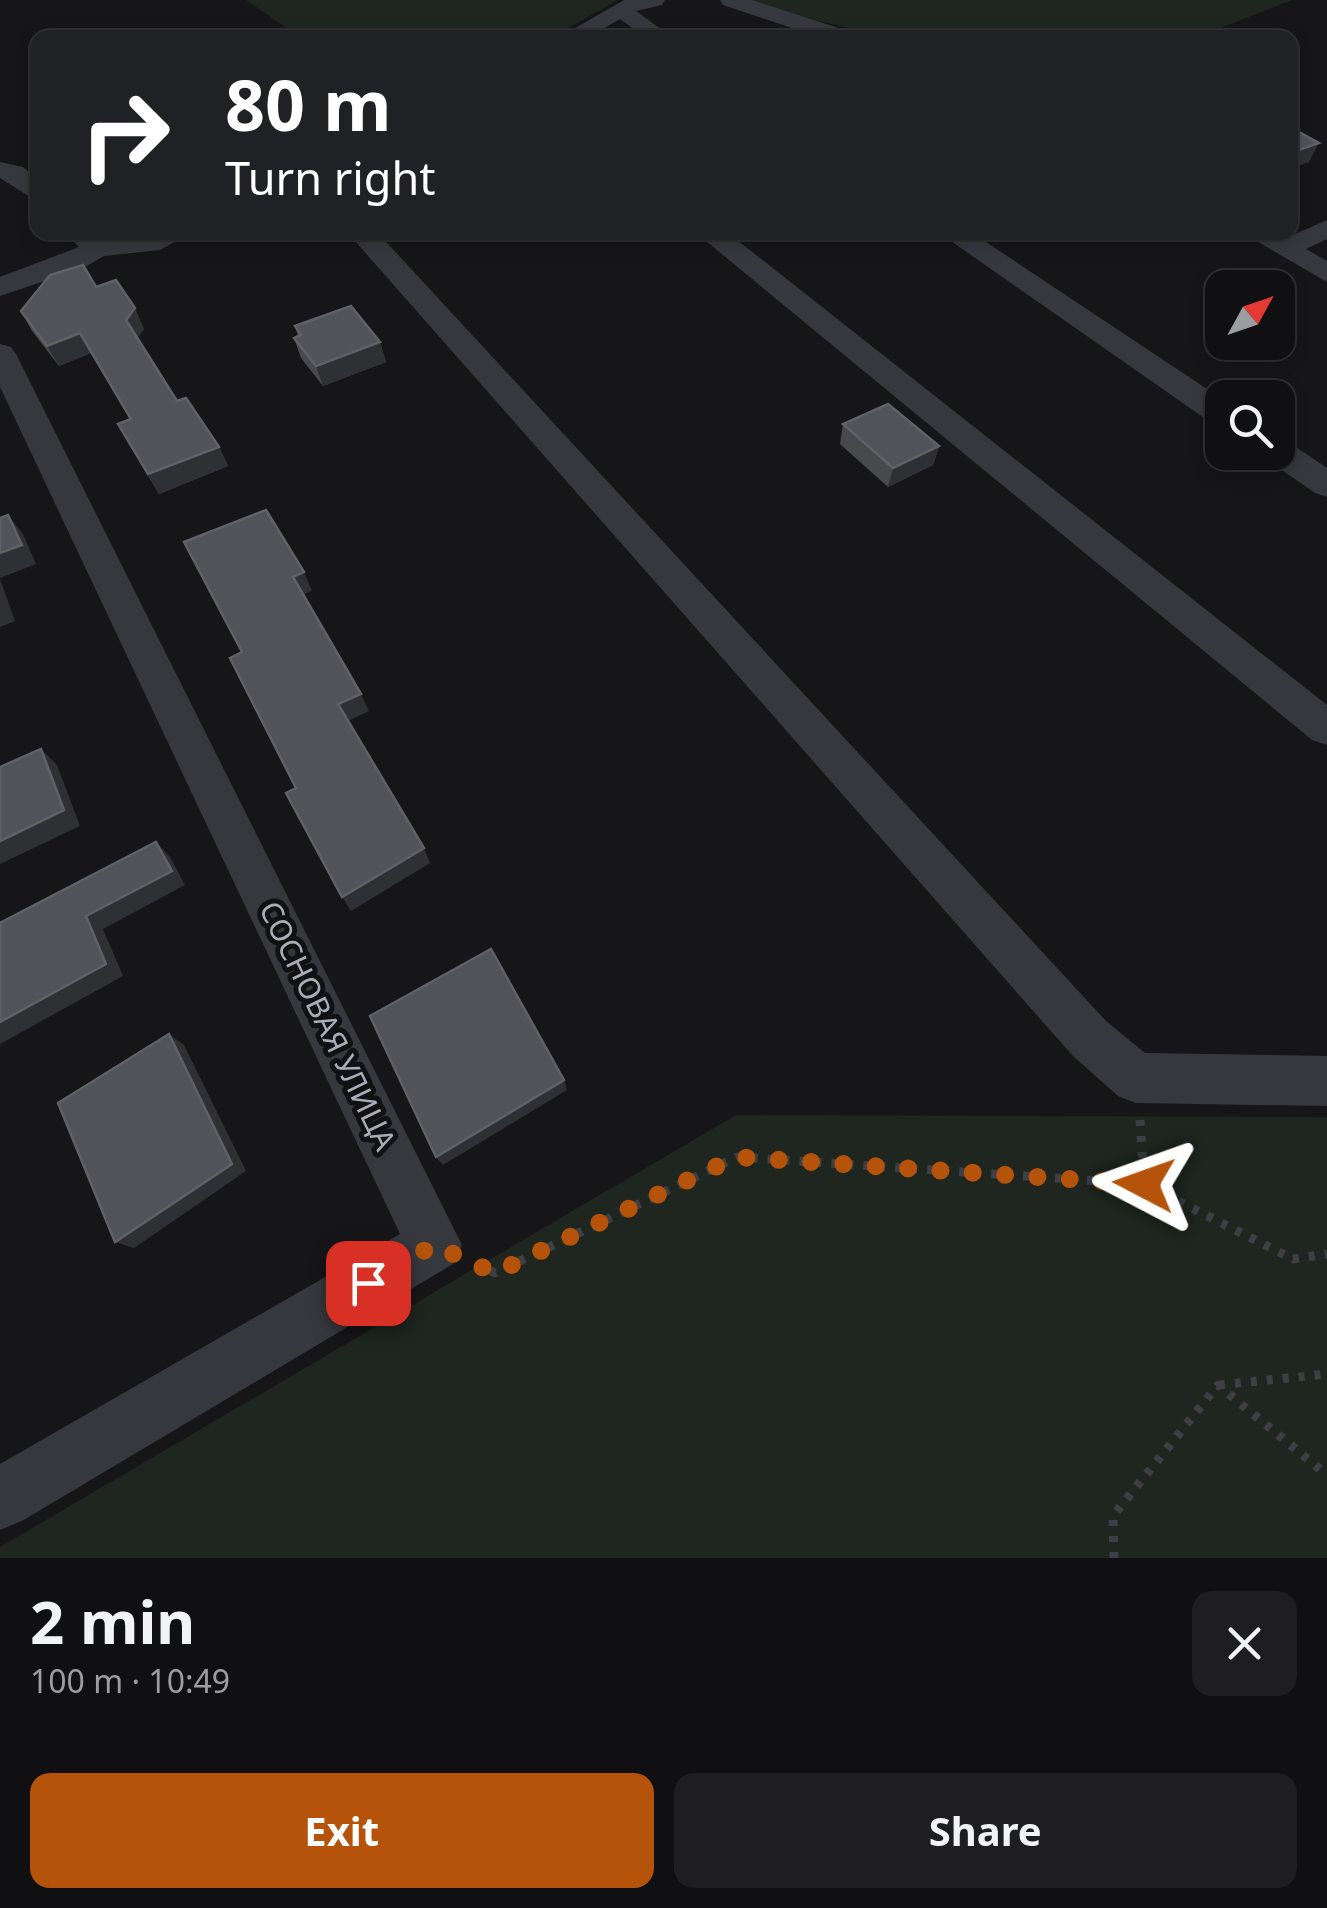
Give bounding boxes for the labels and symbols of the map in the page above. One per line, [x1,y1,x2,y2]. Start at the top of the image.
north arrow [1205,270,1295,360]
street label: СОСНОВАЯ УЛИЦА [250,894,407,1157]
position arrow [1092,1132,1196,1236]
pin [326,1241,411,1326]

